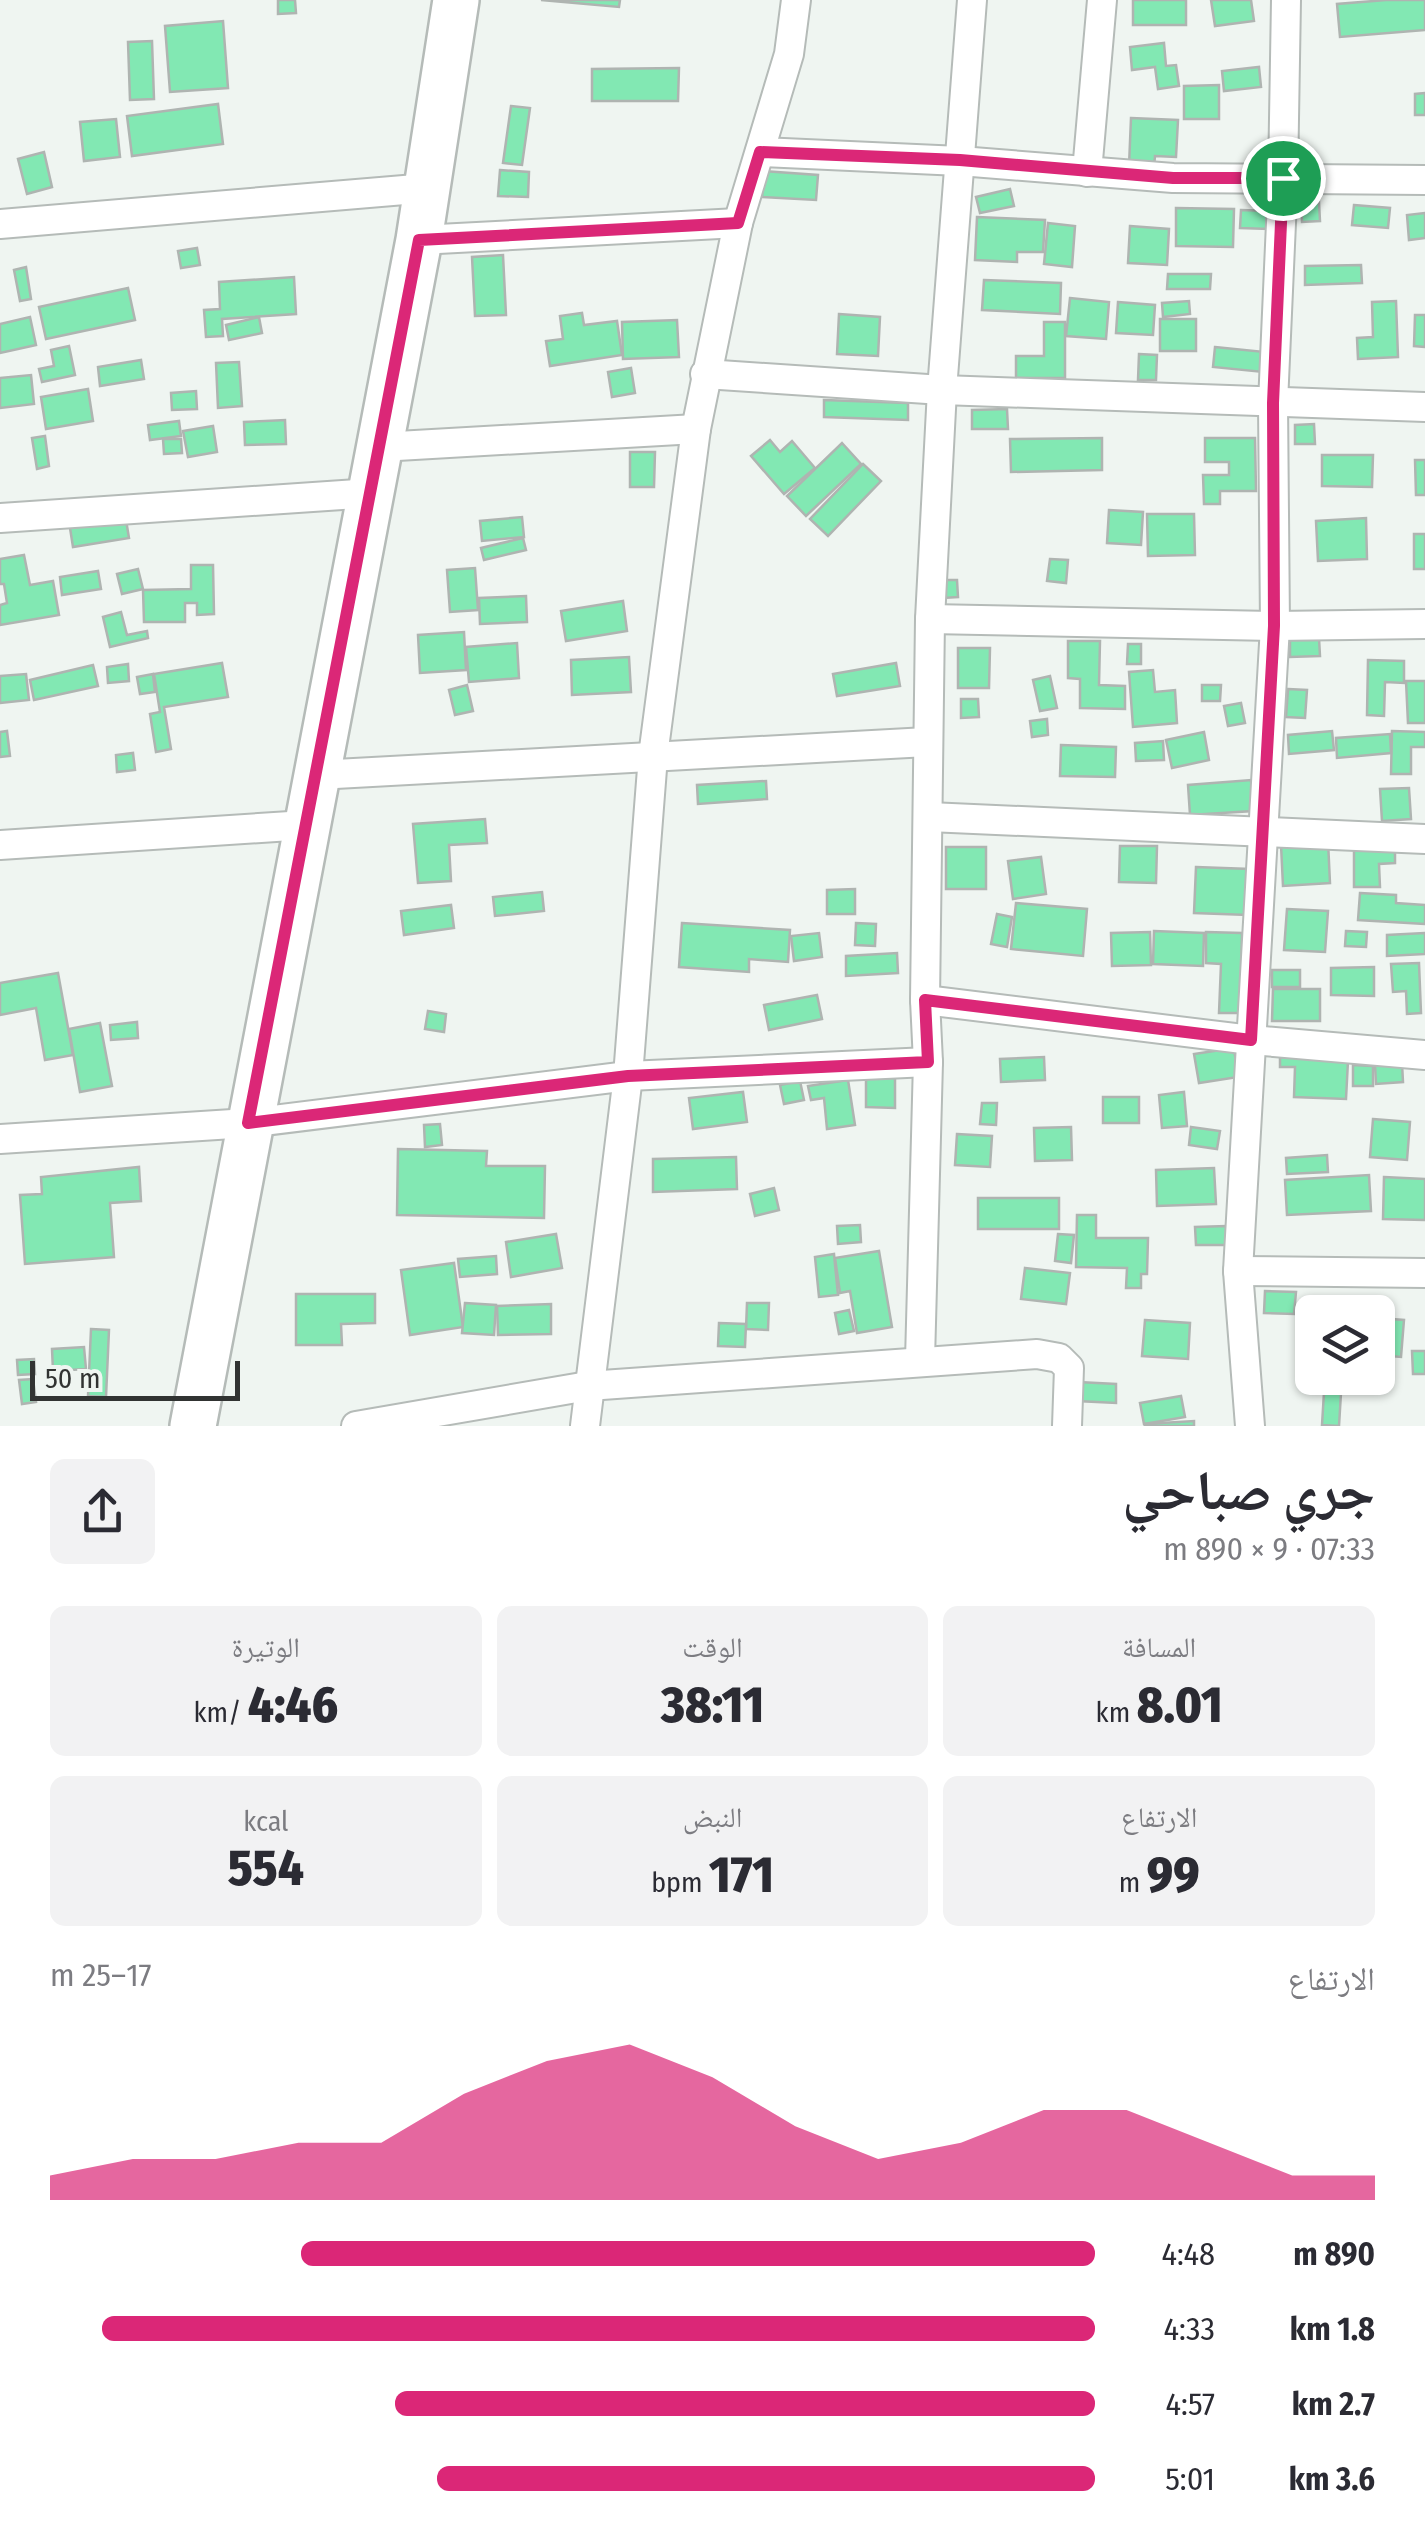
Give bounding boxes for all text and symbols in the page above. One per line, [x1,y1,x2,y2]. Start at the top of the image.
pin [1241,136,1326,221]
icon: arrive [1256,151,1311,206]
map controls [1295,1295,1395,1395]
button: layers [1295,1295,1395,1395]
scale bar [30,1356,240,1400]
text: 50 m [45,1362,101,1395]
button: share [50,1459,155,1564]
text: جري صباحي [1122,1459,1375,1525]
text: 07:33 · 9 × 890 m [1163,1530,1375,1568]
text: الوتيرة [232,1631,300,1664]
text: الوقت [682,1631,743,1664]
text: المسافة [1122,1631,1196,1664]
text: 4:46 [248,1675,338,1735]
text: 38:11 [661,1675,764,1735]
text: 8.01 [1137,1675,1223,1735]
text: /km [194,1696,248,1729]
text: km [1096,1696,1137,1729]
text: النبض [683,1801,742,1834]
text: الارتفاع [1121,1801,1197,1834]
text: kcal [243,1805,289,1838]
text: 554 [228,1838,304,1898]
text: 171 [709,1845,774,1905]
text: 99 [1147,1845,1200,1905]
text: bpm [651,1866,709,1899]
text: m [1119,1866,1147,1899]
text: 17–25 m [50,1956,152,1994]
text: الارتفاع [1288,1960,1375,1998]
text: 4:48 [1161,2235,1215,2273]
text: 890 m [1293,2235,1375,2273]
text: 4:33 [1164,2310,1215,2348]
text: 1.8 km [1290,2310,1375,2348]
text: 4:57 [1166,2385,1215,2423]
text: 2.7 km [1292,2385,1375,2423]
text: 5:01 [1165,2460,1215,2498]
text: 3.6 km [1289,2460,1375,2498]

